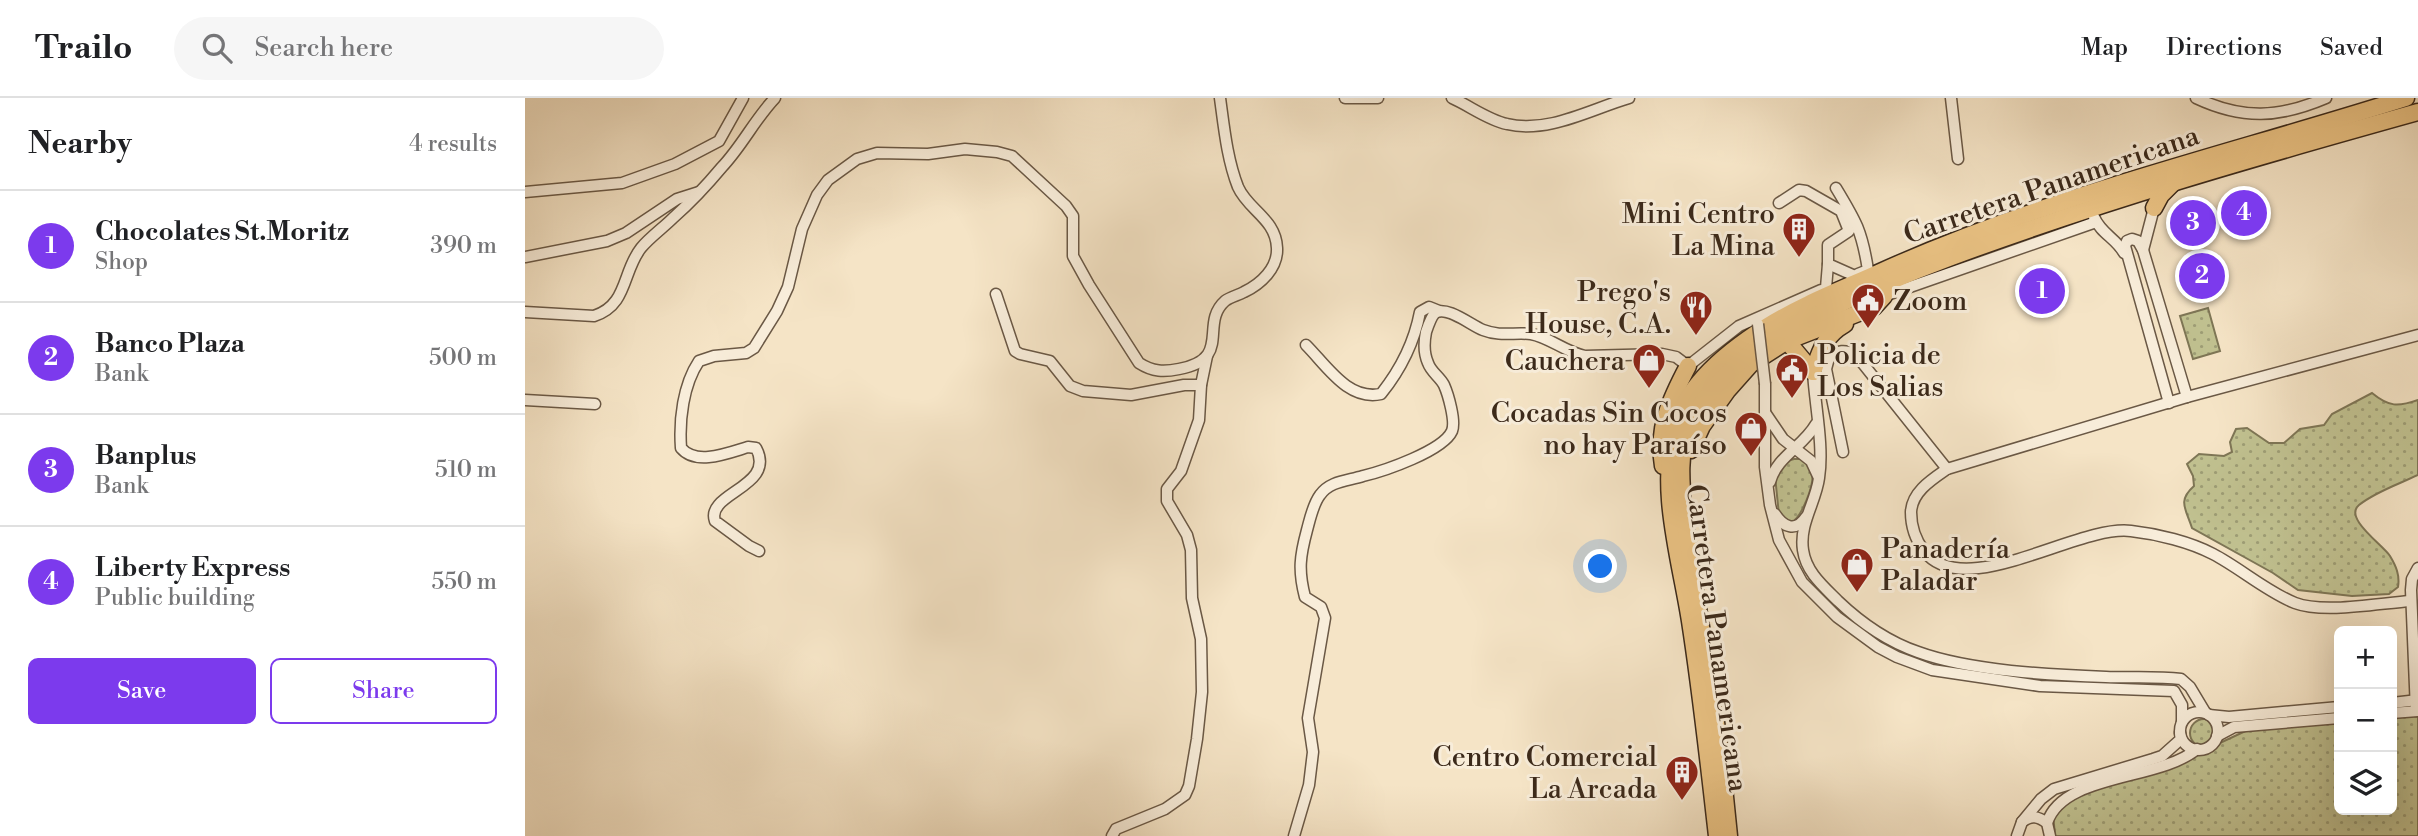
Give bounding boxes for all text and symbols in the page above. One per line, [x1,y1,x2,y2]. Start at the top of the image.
search box [174,17,664,80]
text: Trailo [35,28,132,69]
icon: search [198,29,236,67]
text: Search here [254,32,393,64]
text: Map [2081,33,2128,63]
text: Directions [2166,33,2282,63]
text: Saved [2320,33,2383,63]
street label: Carretera Panamericana [1899,118,2205,252]
text: Nearby [28,125,132,163]
text: 4 results [409,130,497,158]
pin: 4 [2221,187,2267,239]
place label: Mini Centro La Mina [1622,197,1776,264]
pin: 3 [2170,197,2216,249]
building icon: Mini Centro La Mina [1780,210,1818,259]
text: Chocolates St.Moritz [95,216,349,248]
text: 1 [45,232,57,260]
text: 390 m [430,232,497,260]
text: Shop [95,248,148,276]
pin: 2 [2179,250,2225,302]
pin: 1 [2019,265,2065,317]
place label: Prego's House, C.A. [1525,275,1671,342]
public building icon: Zoom [1849,281,1887,330]
place label: Zoom [1893,284,1967,319]
restaurant icon: Prego's House, C.A. [1677,288,1715,337]
text: Banco Plaza [95,328,245,360]
place label: Policia de Los Salias [1817,338,1944,405]
shop icon: Cauchera [1630,341,1668,390]
text: 2 [44,344,58,372]
text: 500 m [429,344,497,372]
place label: Cauchera [1505,344,1626,379]
public building icon: Policia de Los Salias [1773,351,1811,400]
text: Bank [95,360,149,388]
place label: Cocadas Sin Cocos no hay Paraíso [1491,396,1727,463]
shop icon: Cocadas Sin Cocos no hay Paraíso [1732,409,1770,458]
text: Banplus [95,440,197,472]
text: 3 [44,456,58,484]
text: 510 m [435,456,497,484]
text: Bank [95,472,149,500]
street label: Carretera Panamericana [1678,482,1756,795]
place label: Panadería Paladar [1881,532,2011,599]
shop icon: Panadería Paladar [1838,545,1876,594]
your location [1583,549,1617,583]
text: Liberty Express [95,552,290,584]
text: 4 [43,568,59,596]
text: 550 m [432,568,497,596]
text: Public building [95,584,255,612]
map controls [2334,626,2397,815]
button: + [2334,626,2397,689]
button: Save [28,658,256,724]
button: Share [270,658,497,724]
button: − [2334,689,2397,752]
place label: Centro Comercial La Arcada [1433,740,1658,807]
button: layers [2334,752,2397,815]
building icon: Centro Comercial La Arcada [1663,753,1701,802]

